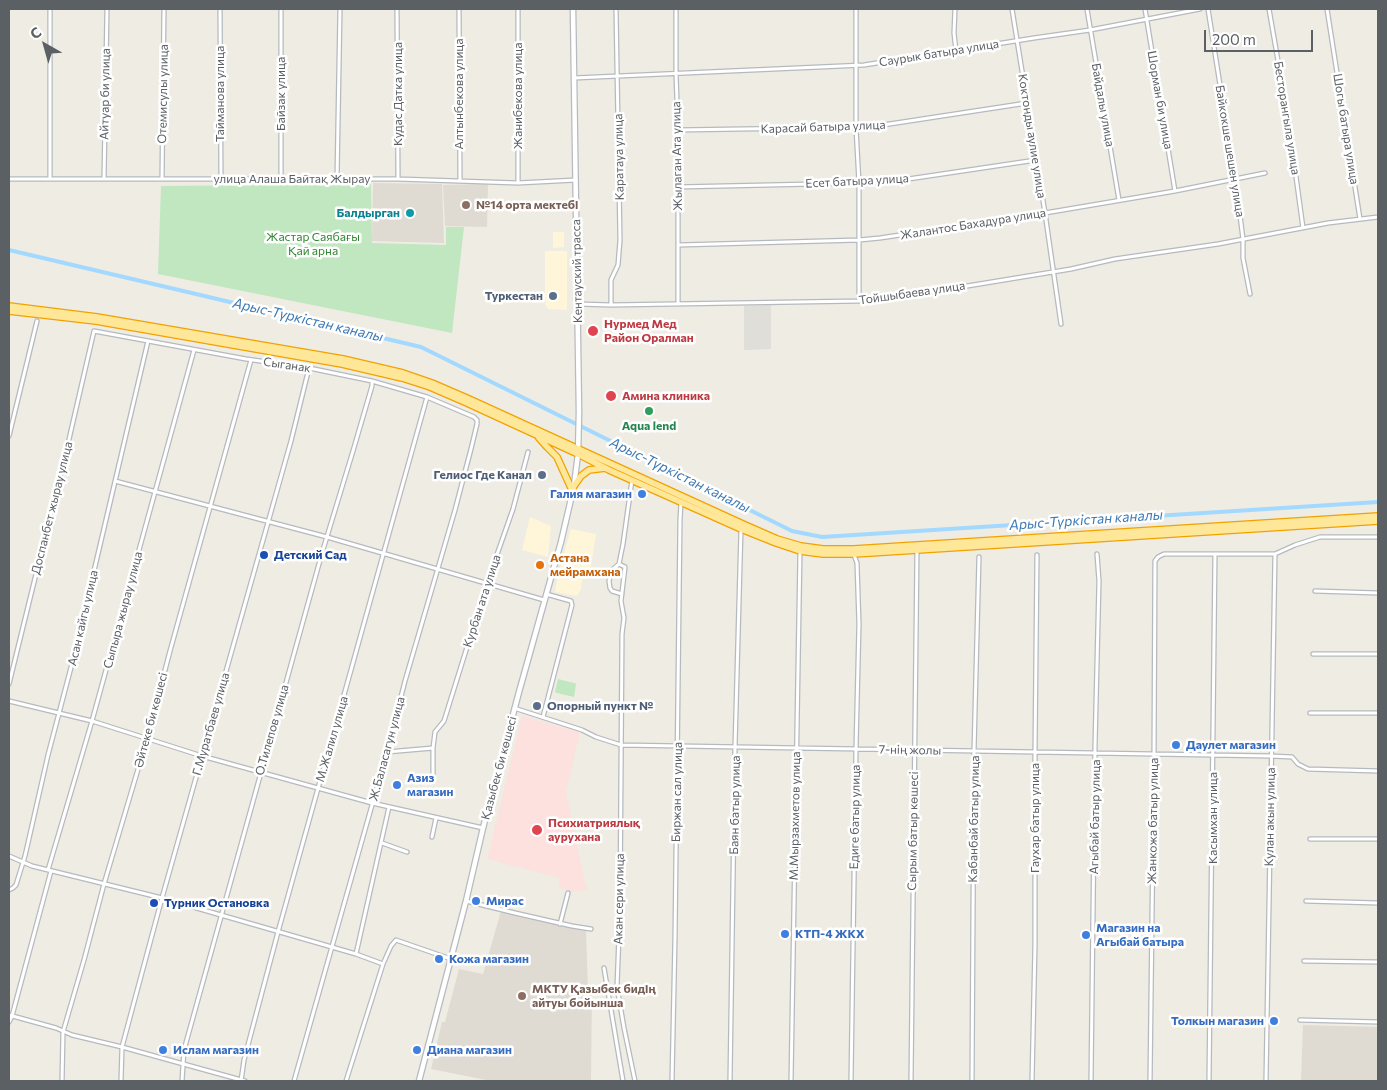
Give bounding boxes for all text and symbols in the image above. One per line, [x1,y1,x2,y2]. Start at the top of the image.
north arrow [20,20,70,70]
scale bar [1207,20,1316,52]
text: С [26,23,44,42]
text: 200 m [1212,30,1256,48]
street label: Саурык батыра улица [878,36,1000,70]
street label: Алтынбекова улица [452,38,466,150]
street label: Кудас Датка улица [391,42,405,146]
street label: Жанибекова улица [511,43,525,149]
street label: Отемисулы улица [155,44,171,144]
street label: Тайманова улица [213,46,227,142]
street label: Айтуар би улица [97,48,113,140]
street label: Шорман би улица [1144,50,1176,150]
street label: Байзак улица [274,57,288,131]
street label: Бесторангыла улица [1271,60,1303,176]
street label: Байдалы улица [1089,62,1117,148]
street label: Шогы батыра улица [1330,72,1362,186]
street label: Коктонды аулие улица [1015,73,1049,199]
street label: Байкокше шешен улица [1212,84,1248,218]
street label: Жылаган Ата улица [669,101,685,211]
street label: Каратауа улица [611,114,627,200]
street label: Карасай батыра улица [760,118,886,136]
street label: Есет батыра улица [805,171,909,191]
street label: улица Алаша Байтақ Жырау [214,172,370,186]
place label: №14 орта мектебі [476,198,578,212]
marker: №14 орта мектебі [460,199,472,211]
street label: Жалантос Бахадура улица [899,205,1047,243]
place label: Балдырган [336,206,400,220]
marker: Балдырган [404,207,416,219]
street label: Кентауский трасса [569,219,585,323]
park label: Жастар Саябағы Қай арна [266,230,360,258]
street label: Тойшыбаева улица [858,278,966,308]
place label: Туркестан [485,289,543,303]
marker: Туркестан [547,290,559,302]
water label: Арыс-Түркістан каналы [231,294,385,346]
place label: Нурмед Мед Район Оралман [604,317,694,345]
marker: Нурмед Мед Район Оралман [586,324,600,338]
street label: Сыганак [262,355,312,375]
marker: Амина клиника [604,389,618,403]
place label: Амина клиника [622,389,710,403]
marker: Aqua lend [643,405,655,417]
place label: Aqua lend [622,419,676,433]
water label: Арыс-Түркістан каналы [607,434,753,516]
street label: Доспанбет жырау улица [28,440,76,576]
place label: Гелиос Где Канал [433,468,532,482]
marker: Гелиос Где Канал [536,469,548,481]
place label: Галия магазин [550,487,632,501]
marker: Галия магазин [636,488,648,500]
water label: Арыс-Түркістан каналы [1009,506,1163,534]
place label: Детский Сад [274,548,347,562]
marker: Детский Сад [258,549,270,561]
street label: Сыпыра жырау улица [100,550,146,670]
place label: Астана мейрамхана [550,551,621,579]
street label: Курбан ата улица [460,553,504,649]
marker: Астана мейрамхана [534,559,546,571]
street label: Асан кайгы улица [65,569,101,667]
street label: Әйтеке би көшесі [131,671,171,769]
street label: Г.Муратбаев улица [189,671,233,777]
street label: О.Тилепов улица [252,683,292,777]
street label: М.Жалил улица [313,694,351,784]
street label: Ж.Баласагун улица [366,695,408,803]
place label: Опорный пункт № [547,699,653,713]
marker: Опорный пункт № [531,700,543,712]
street label: Қазыбек би көшесі [478,715,520,821]
place label: Даулет магазин [1186,738,1276,752]
marker: Даулет магазин [1170,739,1182,751]
street label: Биржан сал улица [669,742,685,842]
street label: 7-нің жолы [879,742,941,758]
street label: М.Мырзахметов улица [787,751,803,881]
street label: Баян батыр улица [727,755,743,855]
street label: Кабанбай батыр улица [966,755,982,883]
street label: Жанкожа батыр улица [1145,758,1161,884]
street label: Агыбай батыр улица [1087,759,1103,875]
street label: Гаухар батыр улица [1028,763,1042,873]
street label: Едиге батыр улица [847,764,863,870]
street label: Кулан акын улица [1262,767,1278,867]
place label: Азиз магазин [407,771,454,799]
street label: Сырым батыр көшесі [905,771,921,891]
street label: Касымхан улица [1206,772,1220,864]
marker: Азиз магазин [391,779,403,791]
place label: Психиатриялық аурухана [548,816,640,844]
marker: Психиатриялық аурухана [530,823,544,837]
street label: Акан сери улица [611,853,627,945]
place label: Мирас [486,894,524,908]
marker: Мирас [470,895,482,907]
place label: Турник Остановка [164,896,269,910]
marker: Турник Остановка [148,897,160,909]
place label: Магазин на Агыбай батыра [1096,921,1184,949]
place label: КТП-4 ЖКХ [795,927,864,941]
marker: КТП-4 ЖКХ [779,928,791,940]
marker: Магазин на Агыбай батыра [1080,929,1092,941]
place label: Кожа магазин [449,952,529,966]
marker: Кожа магазин [433,953,445,965]
place label: МКТУ Қазыбек бидің айтуы бойынша [532,982,656,1010]
marker: МКТУ Қазыбек бидің айтуы бойынша [516,990,528,1002]
place label: Толкын магазин [1171,1014,1264,1028]
marker: Толкын магазин [1268,1015,1280,1027]
place label: Ислам магазин [173,1043,259,1057]
place label: Диана магазин [427,1043,512,1057]
marker: Ислам магазин [157,1044,169,1056]
marker: Диана магазин [411,1044,423,1056]

